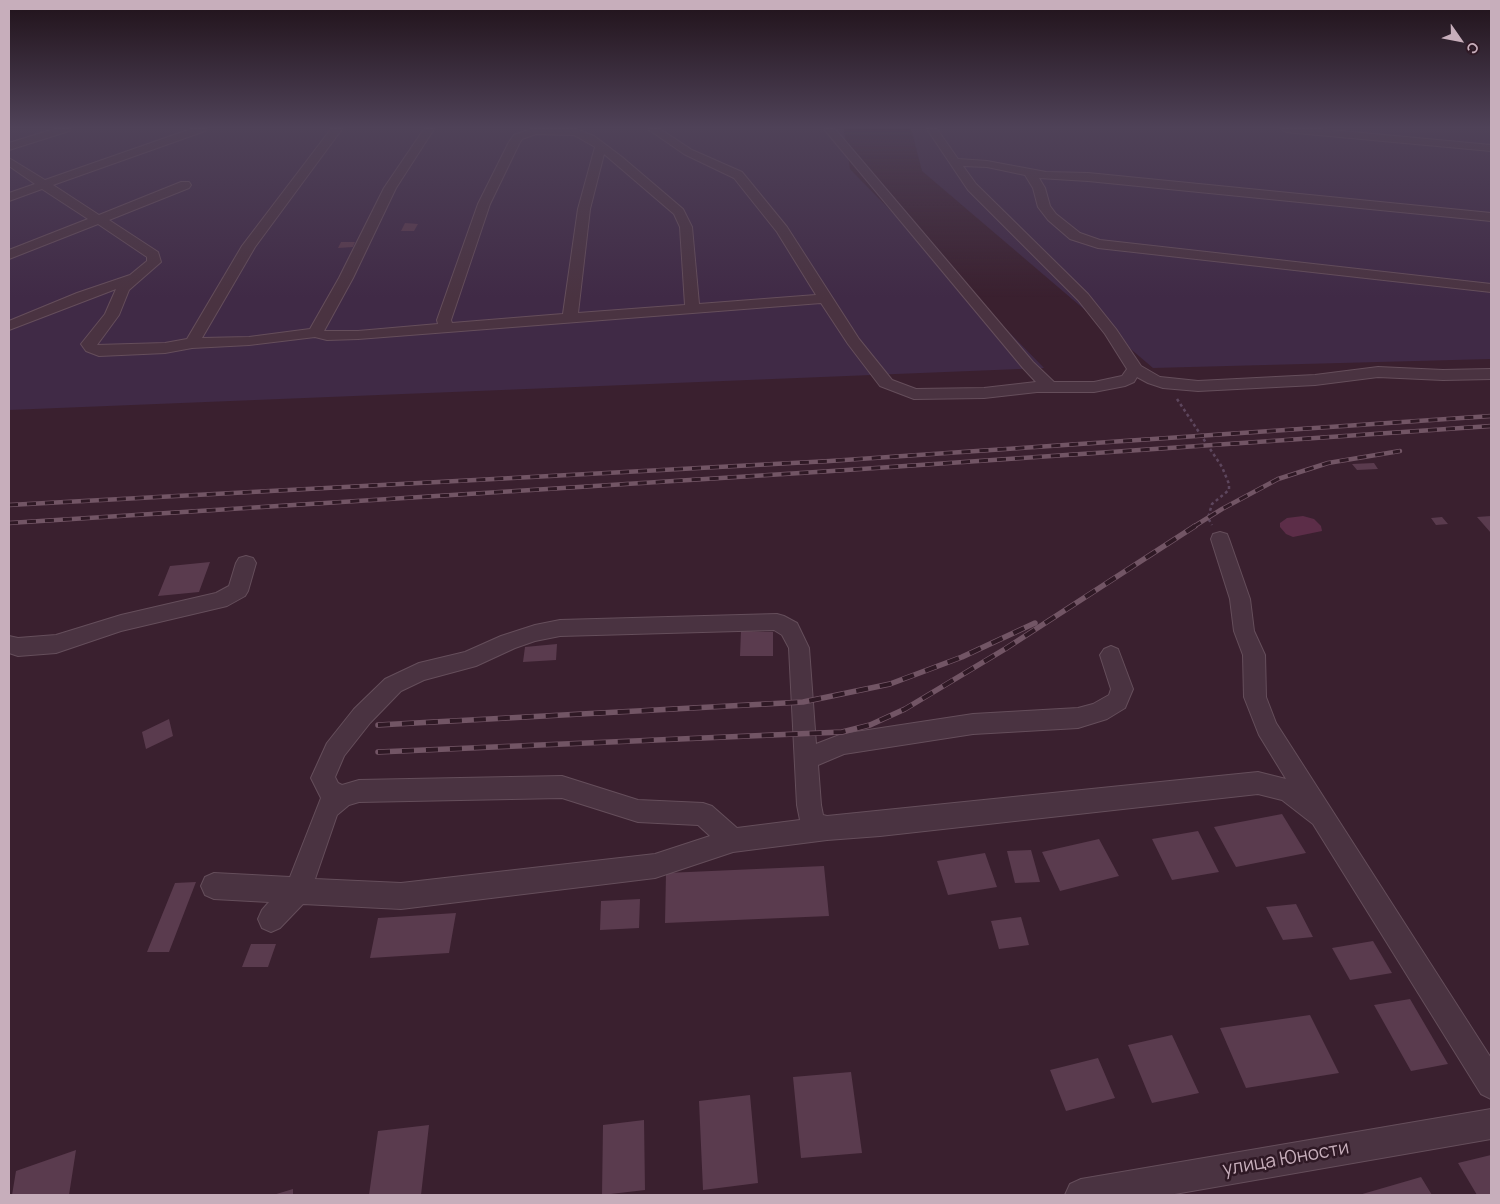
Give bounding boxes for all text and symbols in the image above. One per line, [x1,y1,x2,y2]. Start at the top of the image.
north arrow [1435,15,1485,65]
text: С [1462,39,1484,58]
street label: улица Юности [1221,1137,1351,1181]

